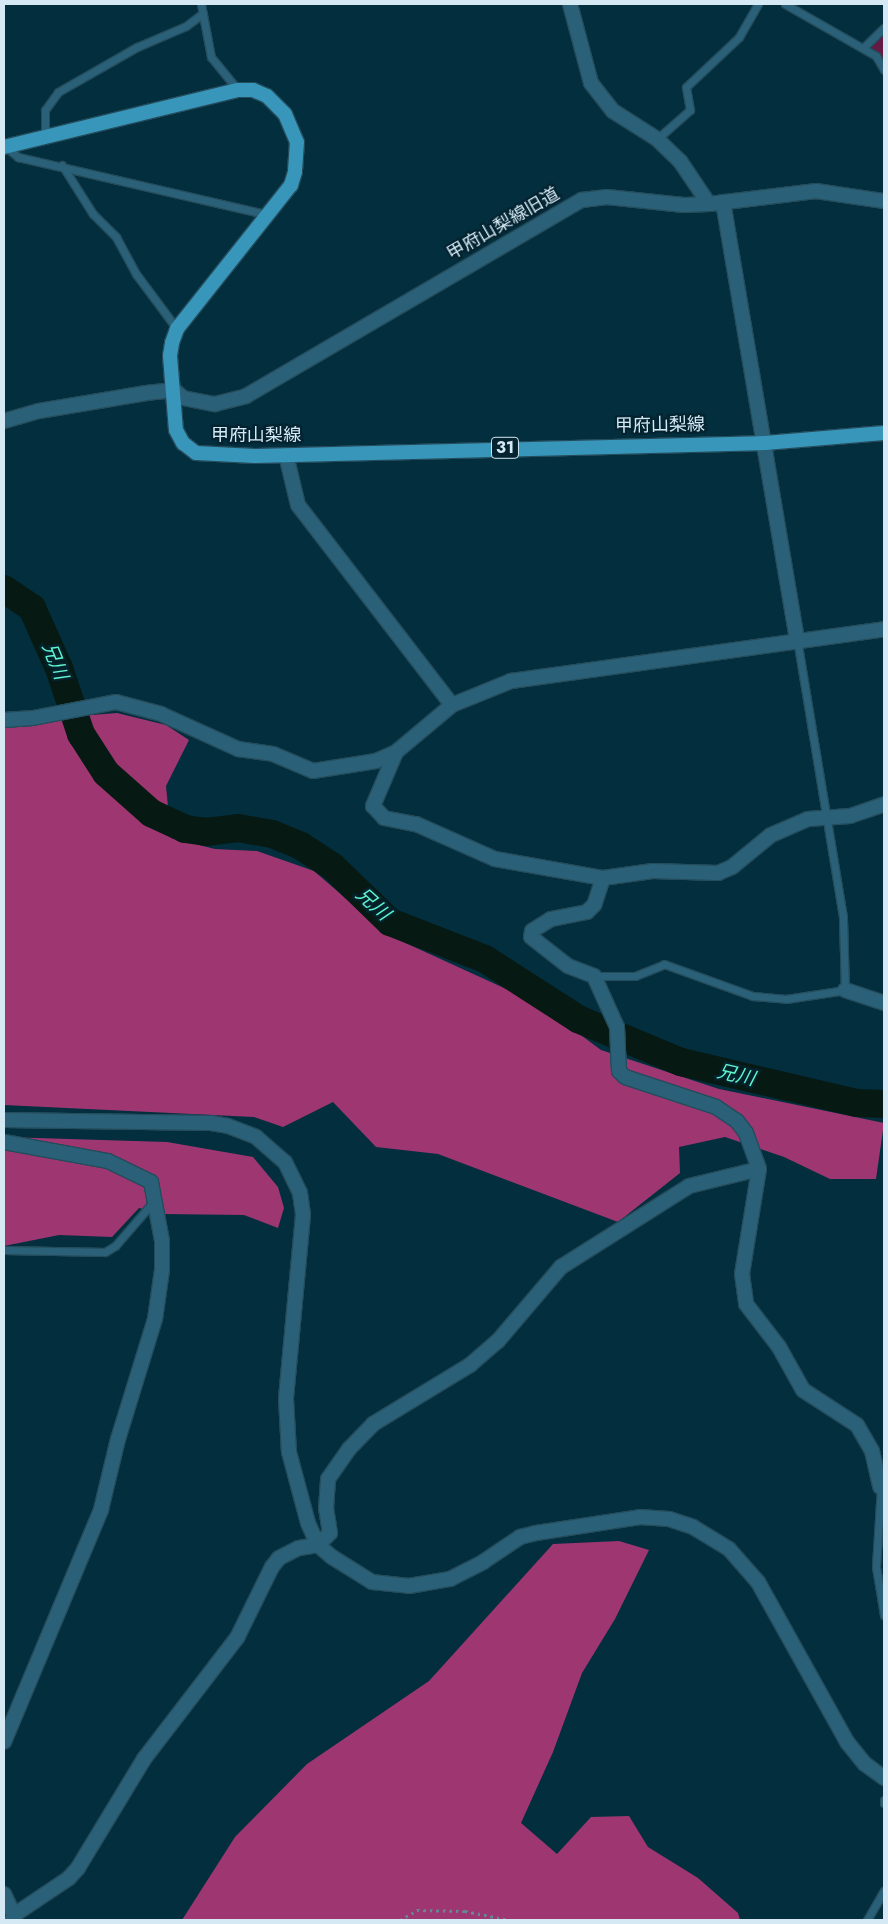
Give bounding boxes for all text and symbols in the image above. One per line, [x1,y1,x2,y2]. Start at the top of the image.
street label: 甲府山梨線旧道 [443,183,563,265]
street label: 甲府山梨線 [615,413,705,437]
street label: 甲府山梨線 [211,424,301,446]
road number: 31 [490,434,520,462]
water label: 兄川 [37,639,73,683]
water label: 兄川 [351,883,395,925]
water label: 兄川 [715,1060,757,1090]

